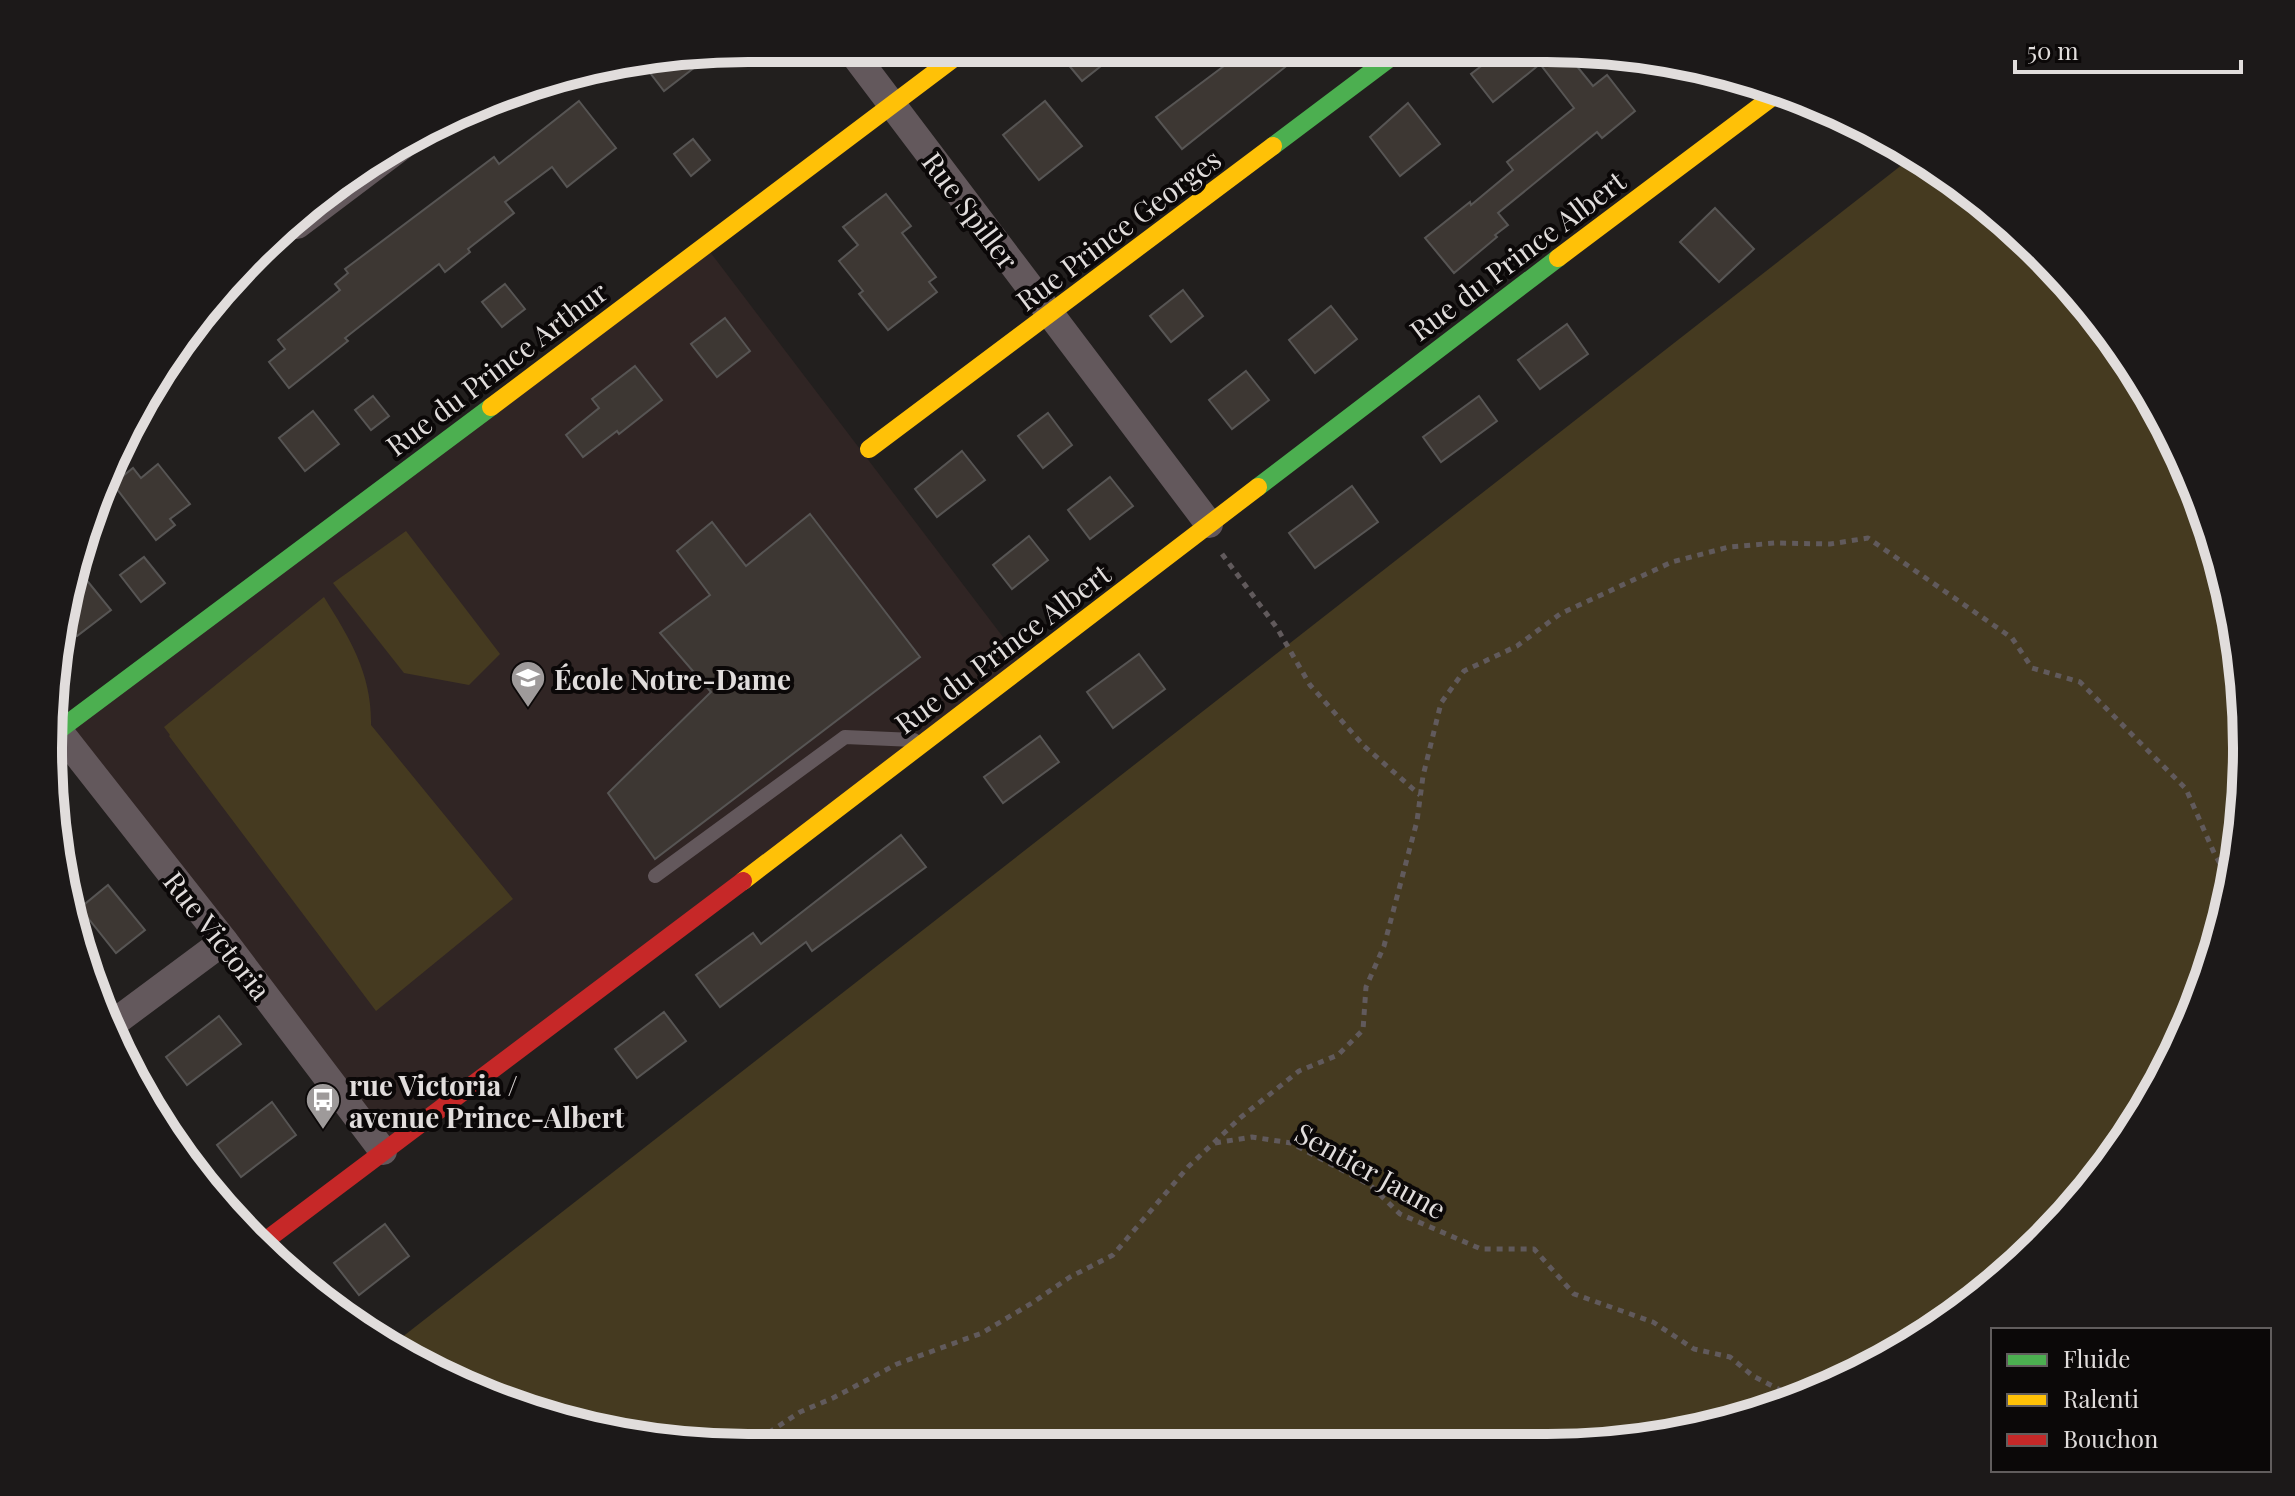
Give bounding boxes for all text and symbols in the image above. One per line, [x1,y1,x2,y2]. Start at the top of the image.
scale bar [2015,24,2241,74]
text: 50 m [2027,34,2079,66]
street label: Rue Prince Georges [1008,140,1228,318]
street label: Rue Spiller [915,144,1027,276]
street label: Rue du Prince Albert [1402,161,1633,348]
street label: Rue du Prince Arthur [378,272,615,463]
street label: Rue du Prince Albert [887,554,1118,741]
school or university icon: École Notre-Dame [509,659,547,709]
place label: École Notre-Dame [554,660,791,697]
street label: Rue Victoria [156,863,280,1007]
place label: rue Victoria / avenue Prince-Albert [349,1066,625,1135]
bus stop icon: rue Victoria / avenue Prince-Albert [304,1081,342,1131]
street label: Sentier Jaune [1289,1113,1453,1227]
legend [1991,1328,2271,1472]
text: Fluide [2063,1342,2130,1374]
text: Ralenti [2063,1382,2139,1414]
text: Bouchon [2063,1422,2158,1454]

